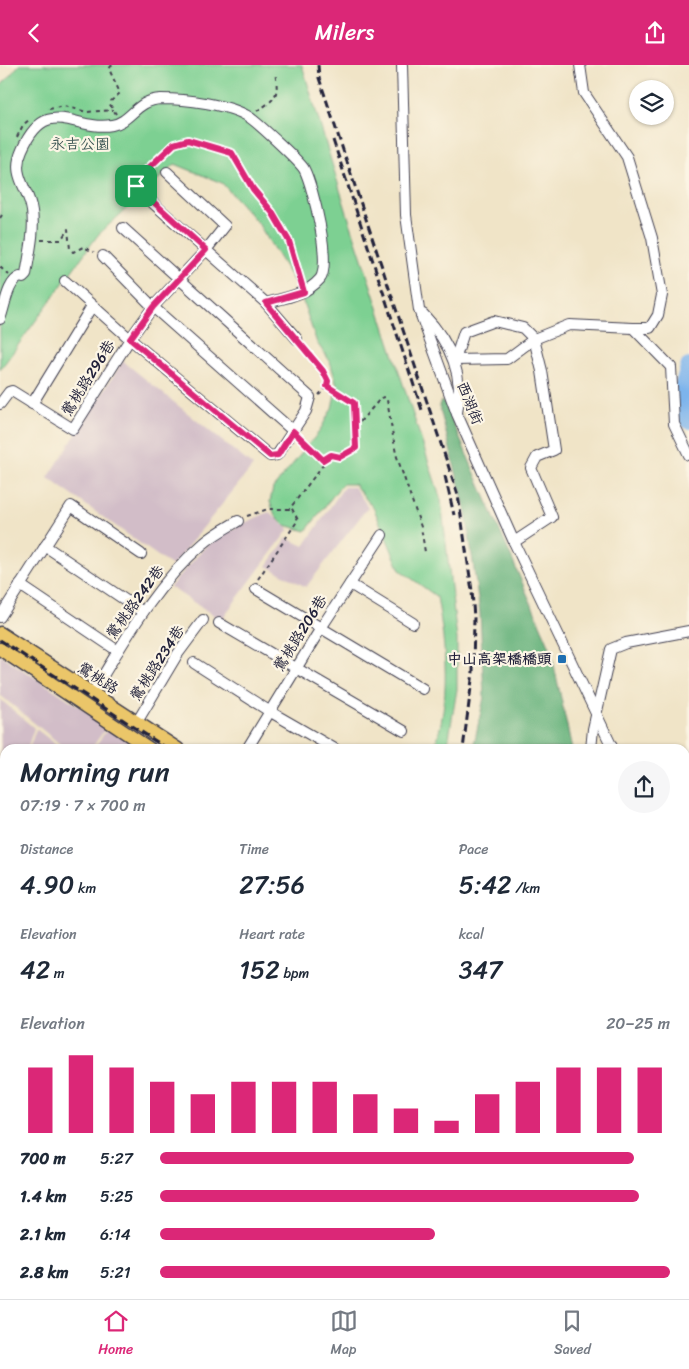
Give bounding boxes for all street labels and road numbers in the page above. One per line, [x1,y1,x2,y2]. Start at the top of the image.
street label: 鶯桃路296巷 [54,334,122,422]
street label: 西湖街 [450,377,490,429]
street label: 鶯桃路242巷 [99,559,171,645]
street label: 鶯桃路206巷 [266,589,334,677]
street label: 鶯桃路234巷 [123,620,191,706]
street label: 鶯桃路 [72,655,124,701]

